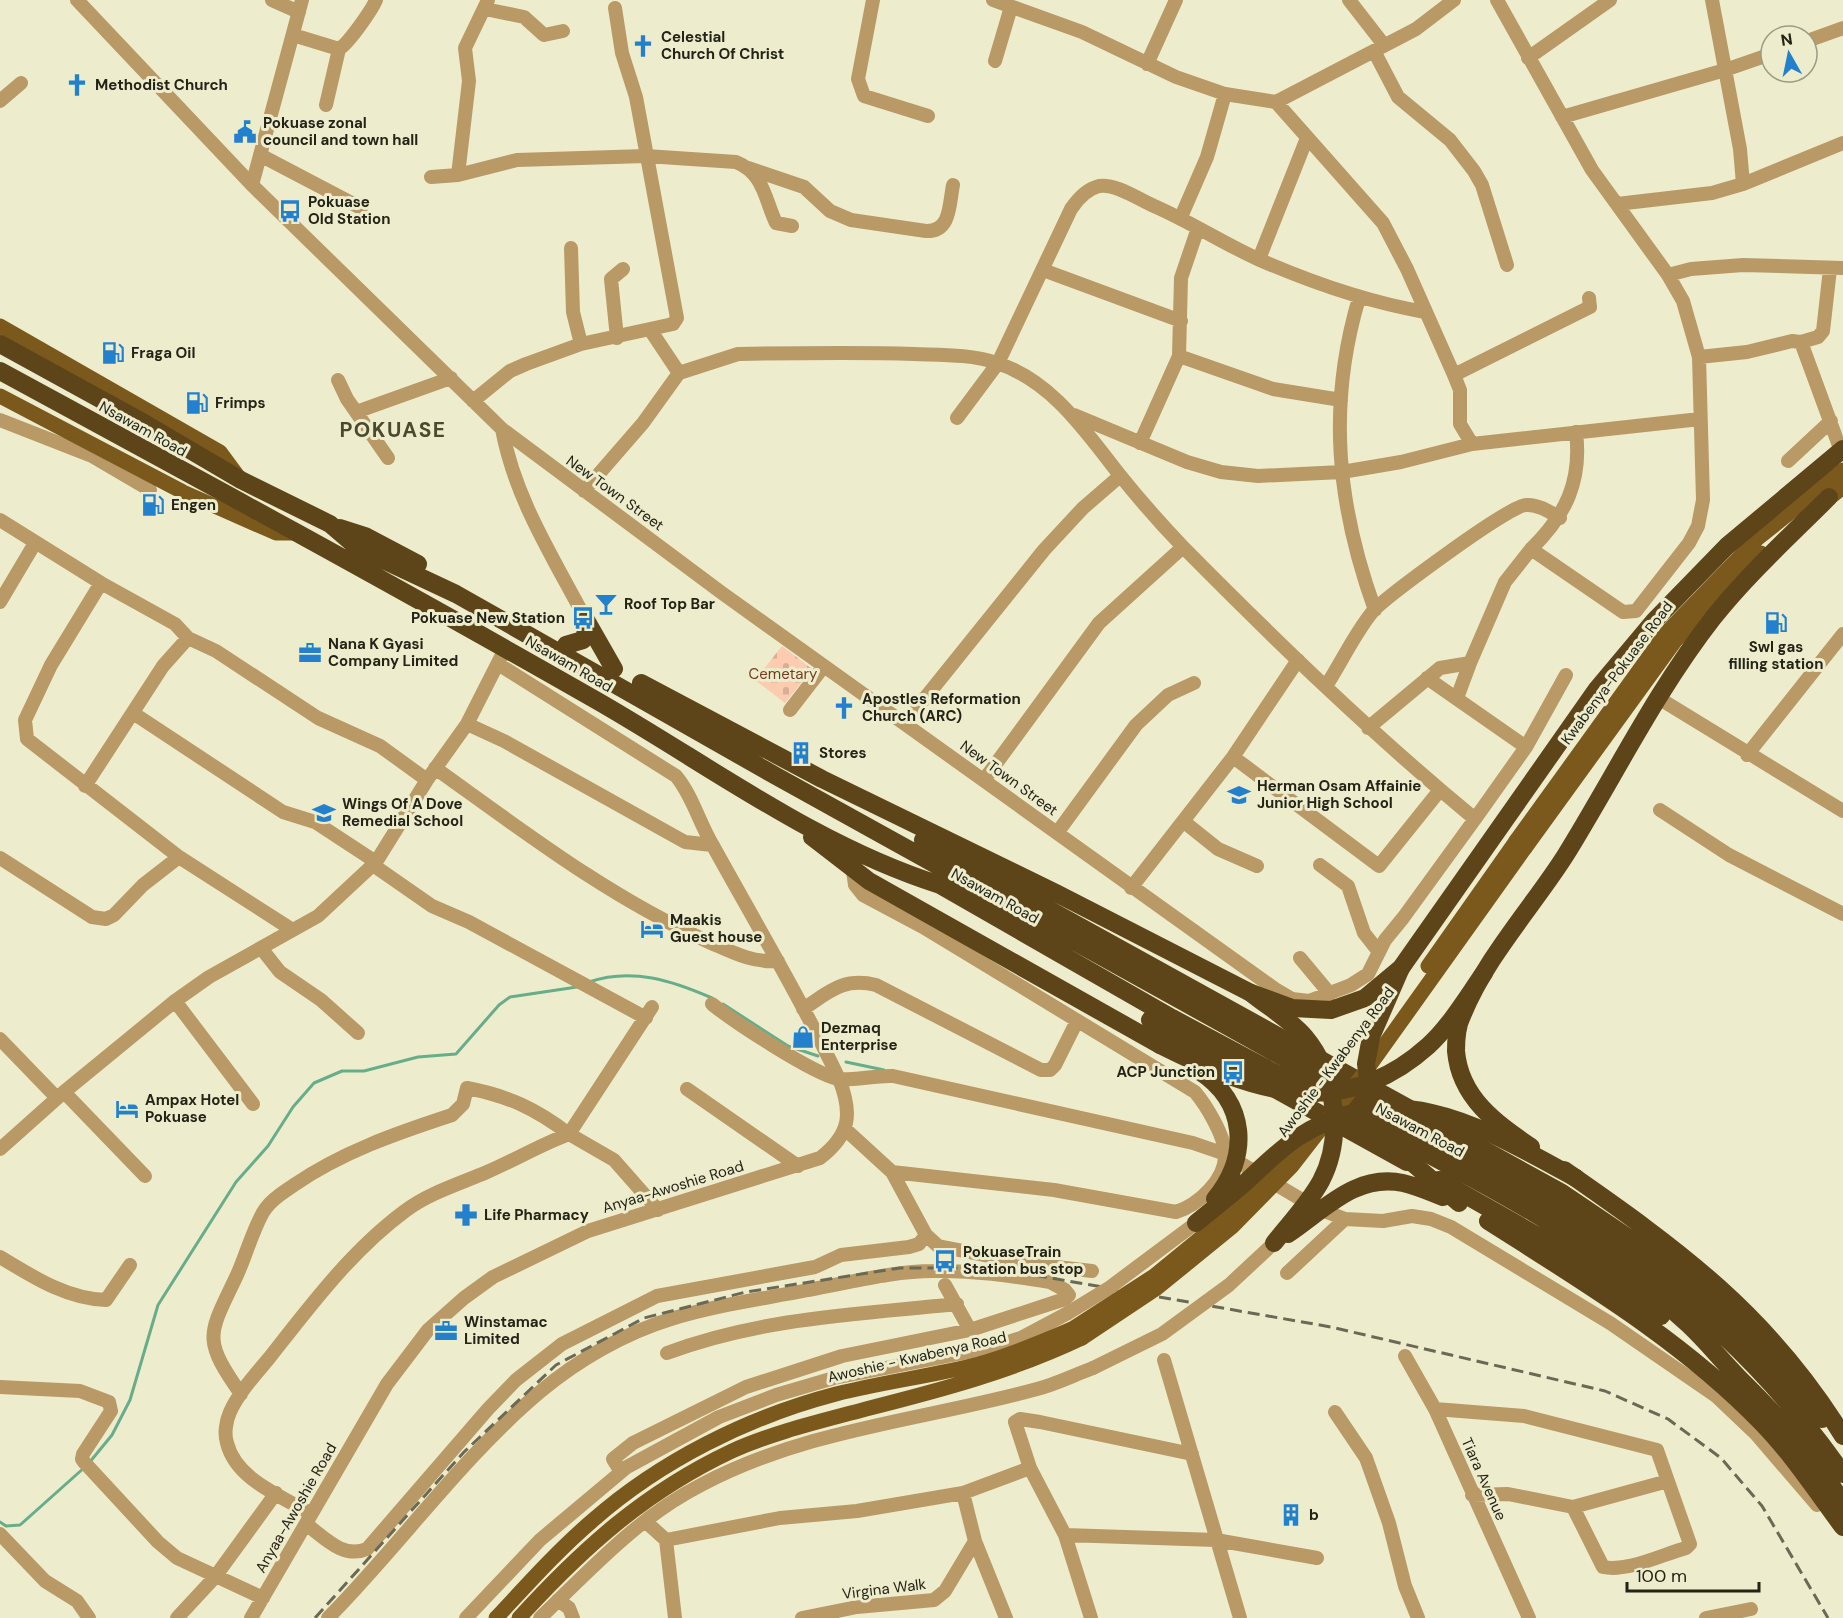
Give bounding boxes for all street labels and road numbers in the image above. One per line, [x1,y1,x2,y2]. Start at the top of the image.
street label: Nsawam Road [96,397,190,461]
street label: New Town Street [562,451,668,535]
street label: Kwabenya-Pokuase Road [1556,597,1678,749]
street label: Nsawam Road [522,631,616,697]
street label: New Town Street [956,736,1062,820]
street label: Nsawam Road [948,864,1042,928]
street label: Awoshie - Kwabenya Road [1273,983,1399,1141]
street label: Nsawam Road [1372,1098,1468,1162]
street label: Anyaa-Awoshie Road [600,1156,746,1218]
street label: Awoshie - Kwabenya Road [826,1327,1008,1387]
street label: Tiara Avenue [1457,1434,1511,1524]
street label: Anyaa-Awoshie Road [251,1439,341,1577]
street label: Virgina Walk [841,1574,928,1604]

